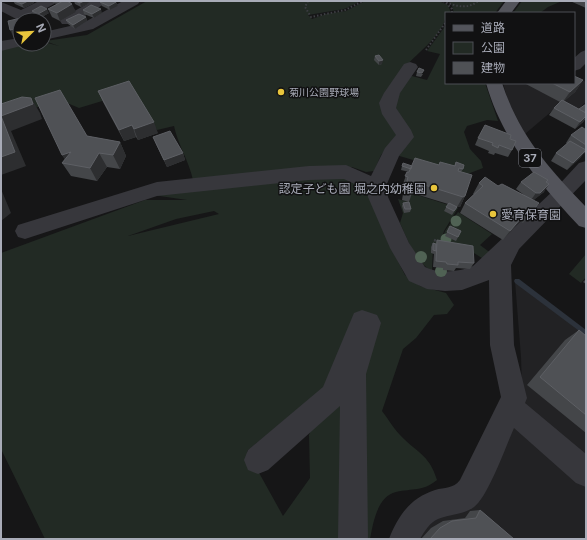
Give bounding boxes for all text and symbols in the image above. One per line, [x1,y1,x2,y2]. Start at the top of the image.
north arrow [12,12,52,52]
legend [445,12,575,84]
text: 道路 [481,20,505,35]
text: N [33,21,49,35]
text: 公園 [481,40,505,55]
text: 建物 [481,60,505,75]
place label: 菊川公園野球場 [289,86,359,98]
marker: 菊川公園野球場 [276,87,286,97]
road number: 37 [519,149,541,167]
place label: 認定子ども園 堀之内幼稚園 [279,181,426,196]
marker: 認定子ども園 堀之内幼稚園 [429,183,439,193]
place label: 愛育保育園 [501,207,561,222]
marker: 愛育保育園 [488,209,498,219]

